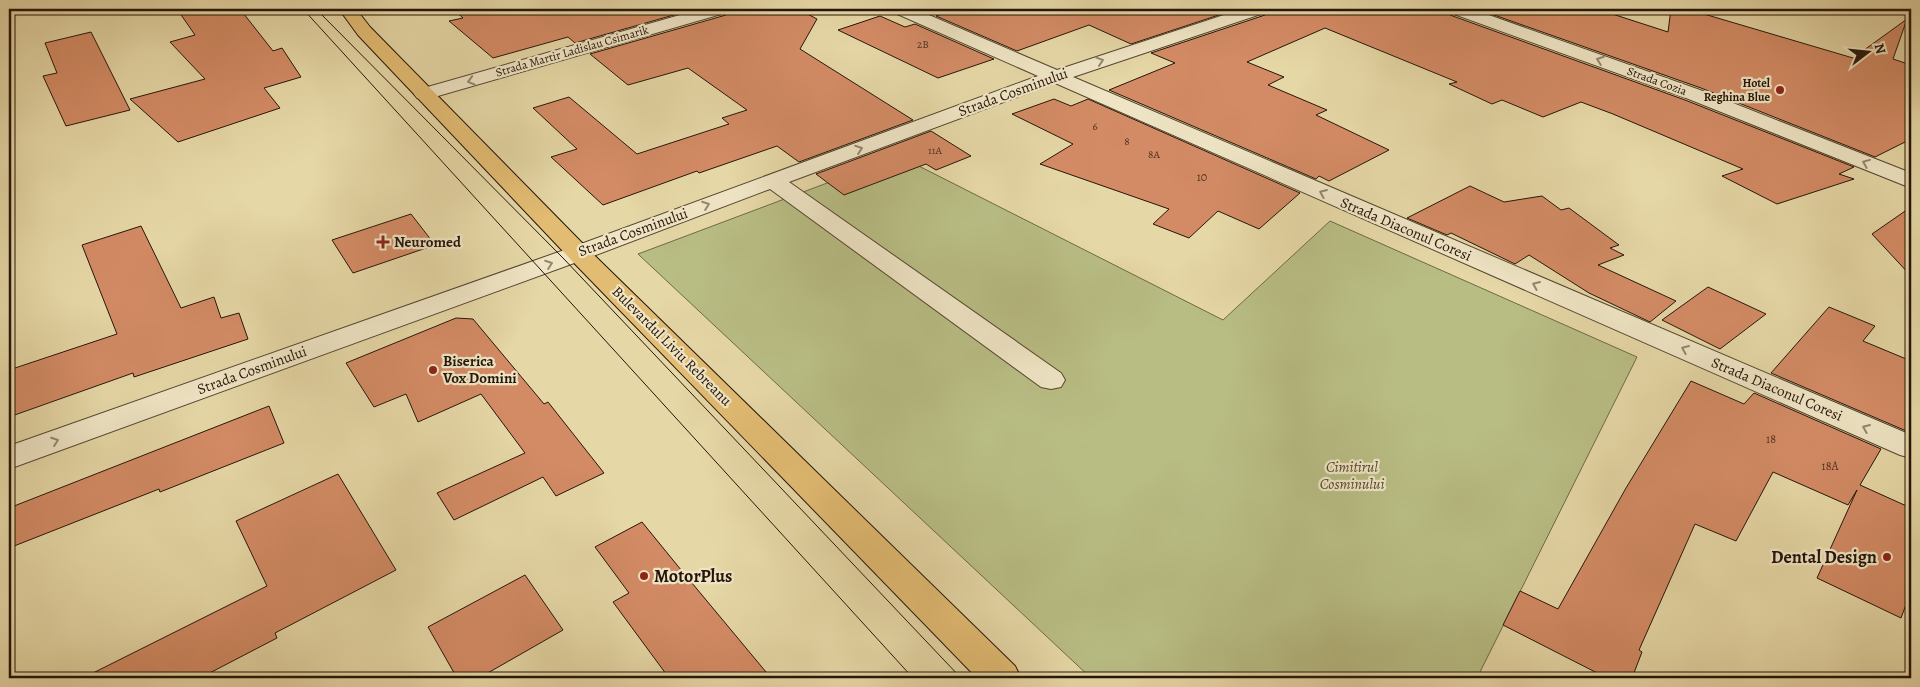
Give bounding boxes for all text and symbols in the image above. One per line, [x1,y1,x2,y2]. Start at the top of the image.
street label: Strada Martir Ladislau Csimarik [494,21,650,81]
north arrow [1842,28,1892,78]
house number: 2B [917,37,929,52]
text: N [1869,41,1891,56]
one-way arrow [1596,56,1605,66]
one-way arrow [1095,57,1104,67]
street label: Strada Cosminului [955,63,1071,121]
street label: Strada Cozia [1625,63,1690,99]
one-way arrow [467,75,476,85]
place label: Hotel Reghina Blue [1704,75,1771,105]
marker: Hotel Reghina Blue [1774,84,1786,96]
house number: 6 [1092,119,1098,134]
house number: 8 [1124,134,1130,149]
house number: 11A [928,143,943,158]
one-way arrow [854,145,862,155]
house number: 8A [1148,147,1160,162]
one-way arrow [1862,159,1871,169]
house number: 10 [1197,169,1207,185]
one-way arrow [1319,188,1328,199]
street label: Strada Diaconul Coresi [1337,192,1475,266]
one-way arrow [702,201,710,211]
street label: Strada Cosminului [575,203,691,261]
place label: Neuromed [394,232,462,252]
marker: Neuromed [376,235,390,249]
one-way arrow [544,260,552,270]
one-way arrow [1532,280,1541,291]
street label: Bulevardul Liviu Rebreanu [608,282,737,411]
street label: Strada Cosminului [194,341,310,399]
one-way arrow [1681,345,1690,356]
place label: Biserica Vox Domini [442,351,517,388]
street label: Strada Diaconul Coresi [1708,352,1846,426]
marker: Biserica Vox Domini [427,364,439,376]
one-way arrow [1863,423,1871,433]
house number: 18 [1766,431,1776,447]
one-way arrow [50,437,58,447]
park label: Cimitirul Cosminului [1320,457,1384,494]
house number: 18A [1822,458,1839,474]
place label: Dental Design [1771,545,1877,569]
marker: Dental Design [1881,551,1893,563]
place label: MotorPlus [654,564,732,588]
marker: MotorPlus [638,570,650,582]

